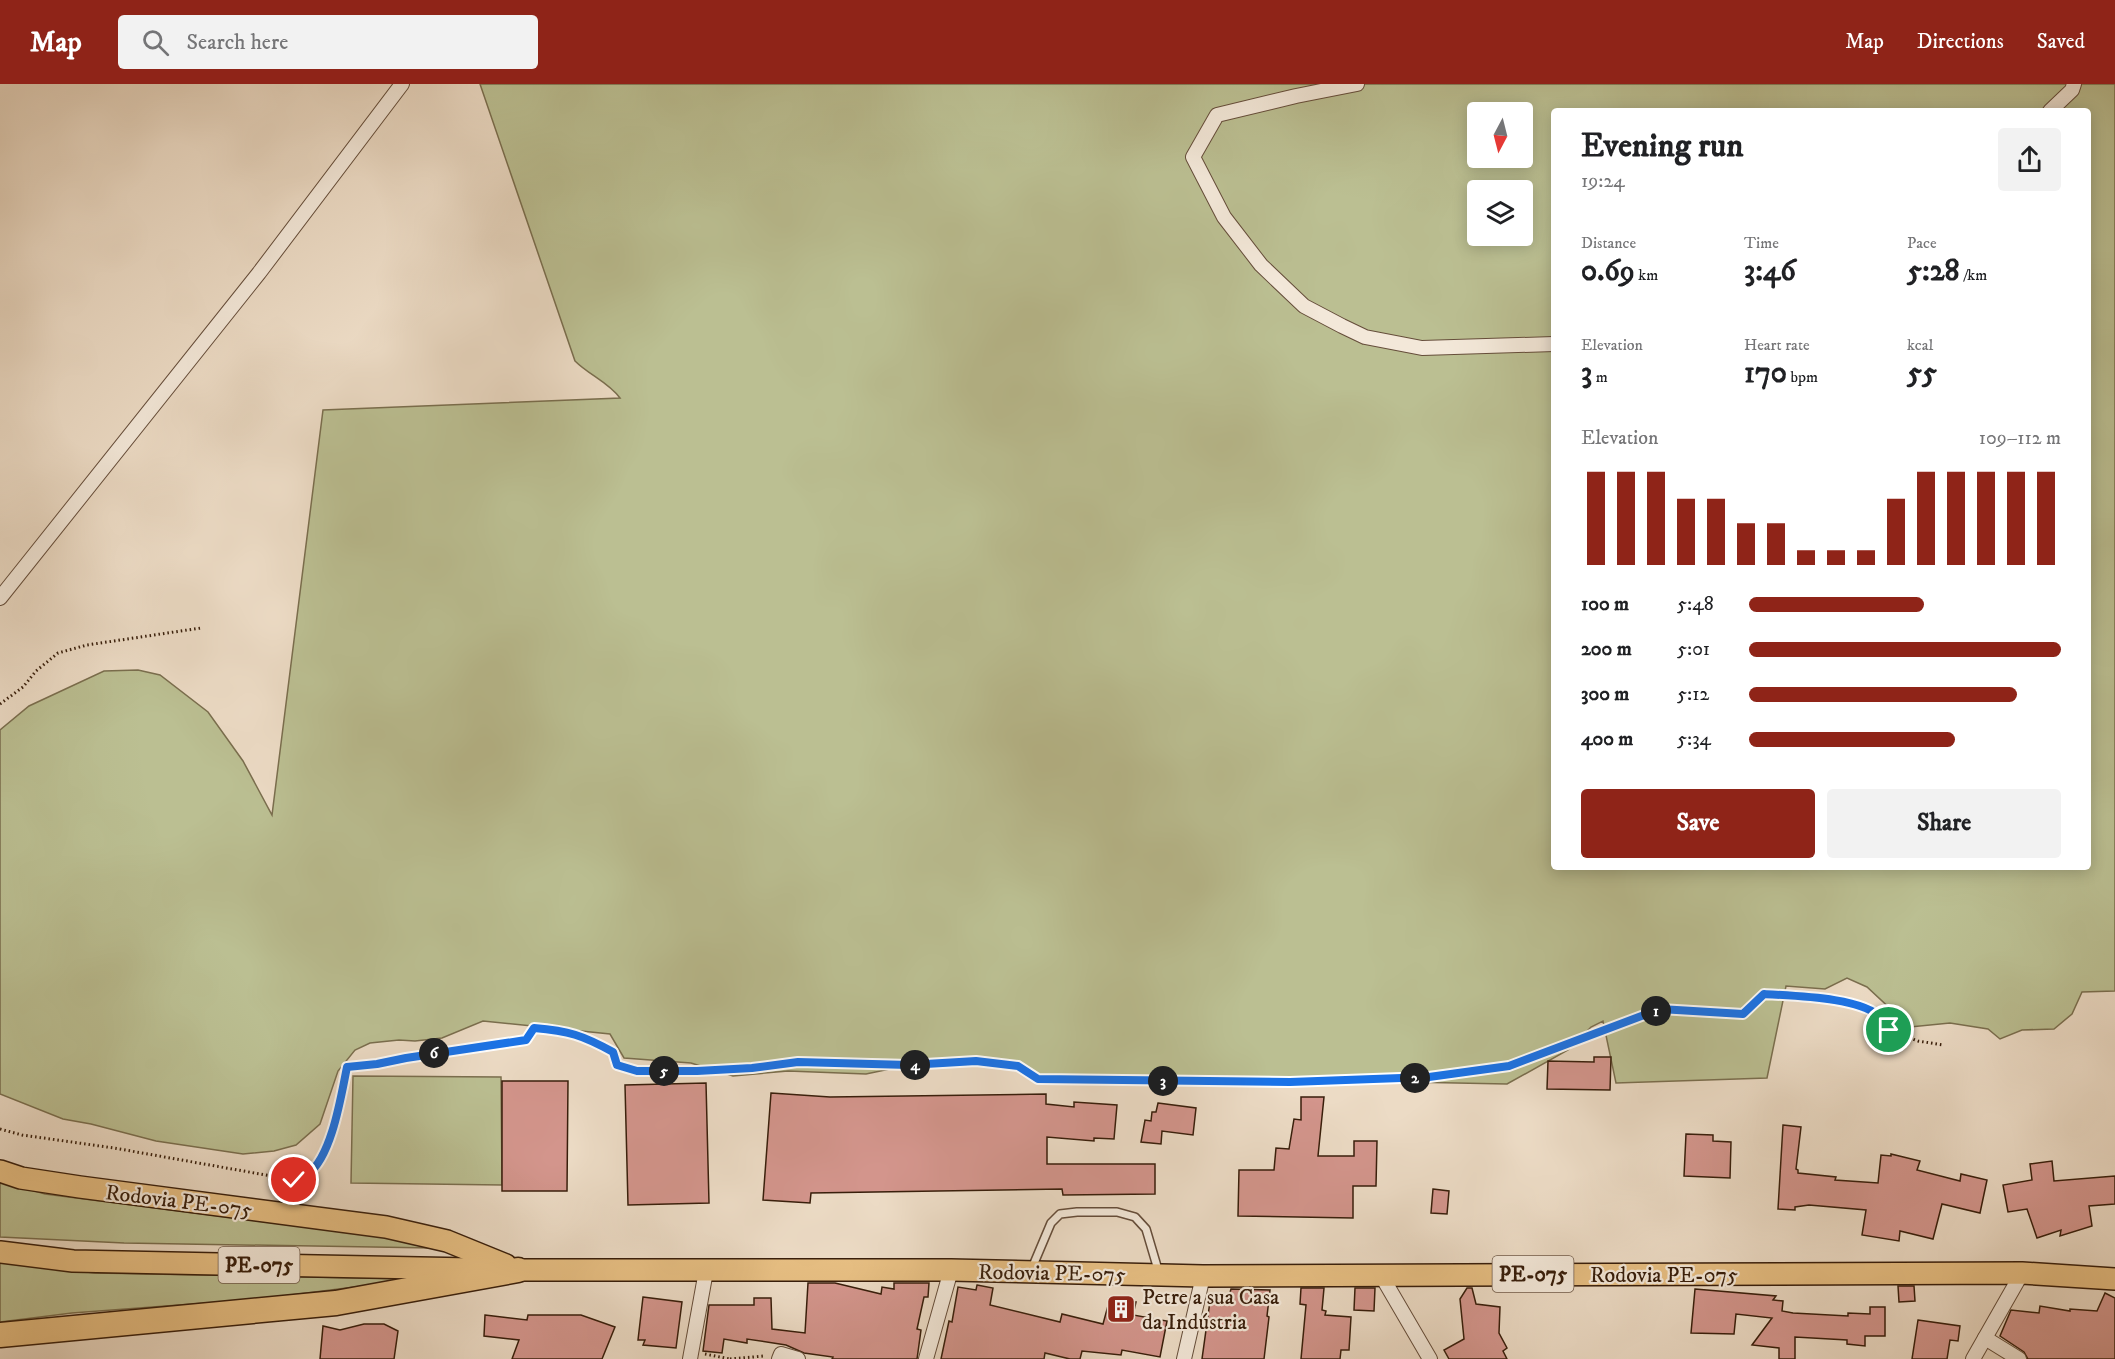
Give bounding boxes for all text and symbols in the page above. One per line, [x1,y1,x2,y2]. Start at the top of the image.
search box [118,15,538,69]
text: Map [30,25,82,60]
icon: search [139,26,172,59]
text: Search here [187,29,288,56]
text: Map [1845,29,1884,55]
text: Directions [1917,29,2004,55]
text: Saved [2037,29,2085,55]
north arrow [1467,102,1533,168]
map controls [1467,102,1533,246]
text: Evening run [1581,126,1743,167]
button: share [1998,128,2061,191]
text: 19:24 [1581,169,1625,194]
button: layers [1467,180,1533,246]
text: Distance [1581,233,1636,253]
text: Time [1744,233,1779,253]
text: Pace [1907,233,1937,253]
text: 0.69 [1581,253,1635,290]
text: 3:46 [1744,253,1796,290]
text: 5:28 [1907,253,1960,290]
text: km [1635,265,1658,285]
text: /km [1960,265,1987,285]
text: Elevation [1581,335,1643,355]
text: Heart rate [1744,335,1810,355]
text: kcal [1907,335,1933,355]
text: 3 [1581,355,1592,392]
text: 170 [1744,355,1787,392]
text: 55 [1907,355,1937,392]
text: m [1592,367,1608,387]
text: bpm [1787,367,1818,387]
text: Elevation [1581,426,1658,451]
text: 109–112 m [1979,426,2061,451]
text: 100 m [1581,592,1629,617]
text: 5:48 [1677,592,1714,617]
text: 200 m [1581,637,1632,662]
text: 5:01 [1677,637,1710,662]
text: 300 m [1581,682,1629,707]
text: 5:12 [1677,682,1709,707]
text: 400 m [1581,727,1633,752]
text: 5:34 [1677,727,1711,752]
button: Save [1581,789,1815,858]
button: Share [1827,789,2061,858]
pin: 1 [1641,996,1671,1026]
text: 1 [1653,1001,1659,1021]
pin [1863,1004,1914,1055]
icon: arrive [1872,1013,1905,1046]
pin: 6 [419,1038,449,1068]
text: 6 [430,1043,438,1063]
pin: 4 [900,1050,930,1080]
text: 4 [910,1055,920,1075]
pin: 5 [649,1056,679,1086]
text: 5 [660,1061,668,1081]
pin: 2 [1400,1063,1430,1093]
pin: 3 [1148,1066,1178,1096]
text: 2 [1411,1068,1419,1088]
text: 3 [1160,1071,1166,1091]
pin [268,1154,319,1205]
icon: check [277,1163,310,1196]
street label: Rodovia PE-075 [104,1179,254,1224]
road number: PE-075 [218,1247,300,1283]
road number: PE-075 [1492,1256,1574,1292]
street label: Rodovia PE-075 [978,1259,1126,1288]
street label: Rodovia PE-075 [1590,1262,1738,1289]
place label: Petre a sua Casa da Indústria [1142,1284,1280,1336]
building icon: Petre a sua Casa da Indústria [1105,1293,1137,1325]

